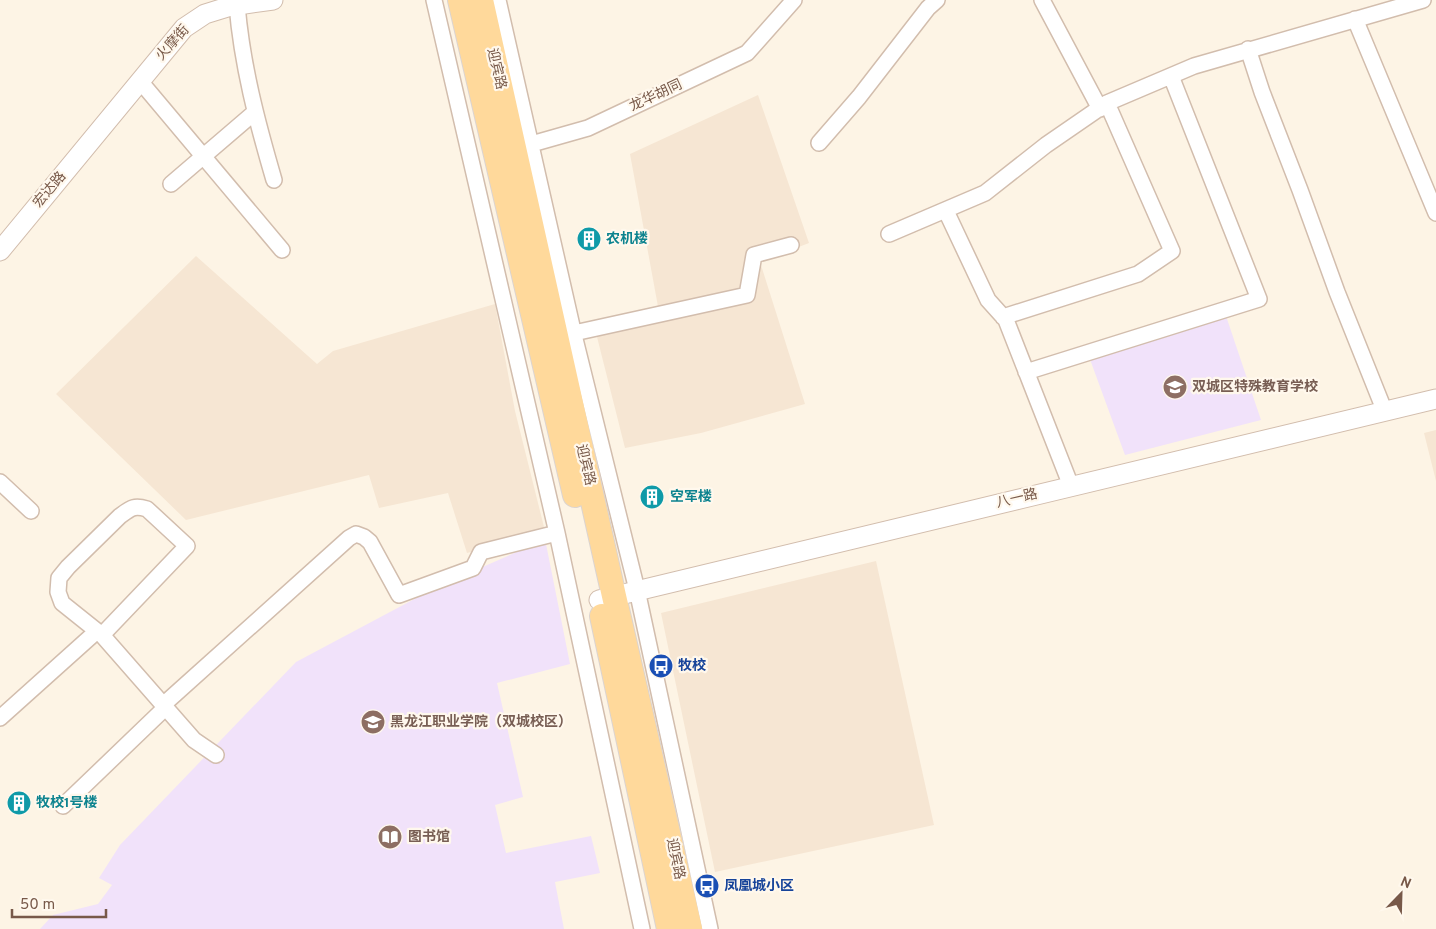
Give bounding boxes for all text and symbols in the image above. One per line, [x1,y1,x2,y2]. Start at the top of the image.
street label: 火摩街 [152,21,193,64]
street label: 迎宾路 [483,47,509,91]
street label: 龙华胡同 [627,76,685,116]
street label: 宏达路 [30,168,70,212]
building icon: 农机楼 [576,226,602,252]
place label: 农机楼 [606,231,648,248]
school or university icon: 双城区特殊教育学校 [1162,374,1188,400]
place label: 双城区特殊教育学校 [1192,378,1318,396]
street label: 迎宾路 [572,443,598,487]
building icon: 空军楼 [639,484,665,510]
street label: 八一路 [995,486,1039,512]
place label: 空军楼 [670,488,712,506]
bus stop icon: 牧校 [648,653,674,679]
place label: 牧校 [678,657,706,675]
school or university icon: 黑龙江职业学院（双城校区） [360,709,386,735]
place label: 黑龙江职业学院（双城校区） [390,713,572,731]
building icon: 牧校1号楼 [6,790,32,816]
place label: 牧校1号楼 [36,794,98,812]
library icon: 图书馆 [377,824,403,850]
place label: 图书馆 [408,829,450,846]
street label: 迎宾路 [662,837,688,881]
north arrow [1376,869,1426,919]
bus stop icon: 凤凰城小区 [694,873,720,899]
text: N [1398,874,1413,893]
place label: 凤凰城小区 [724,877,794,895]
scale bar [12,886,106,918]
text: 50 m [20,896,55,915]

